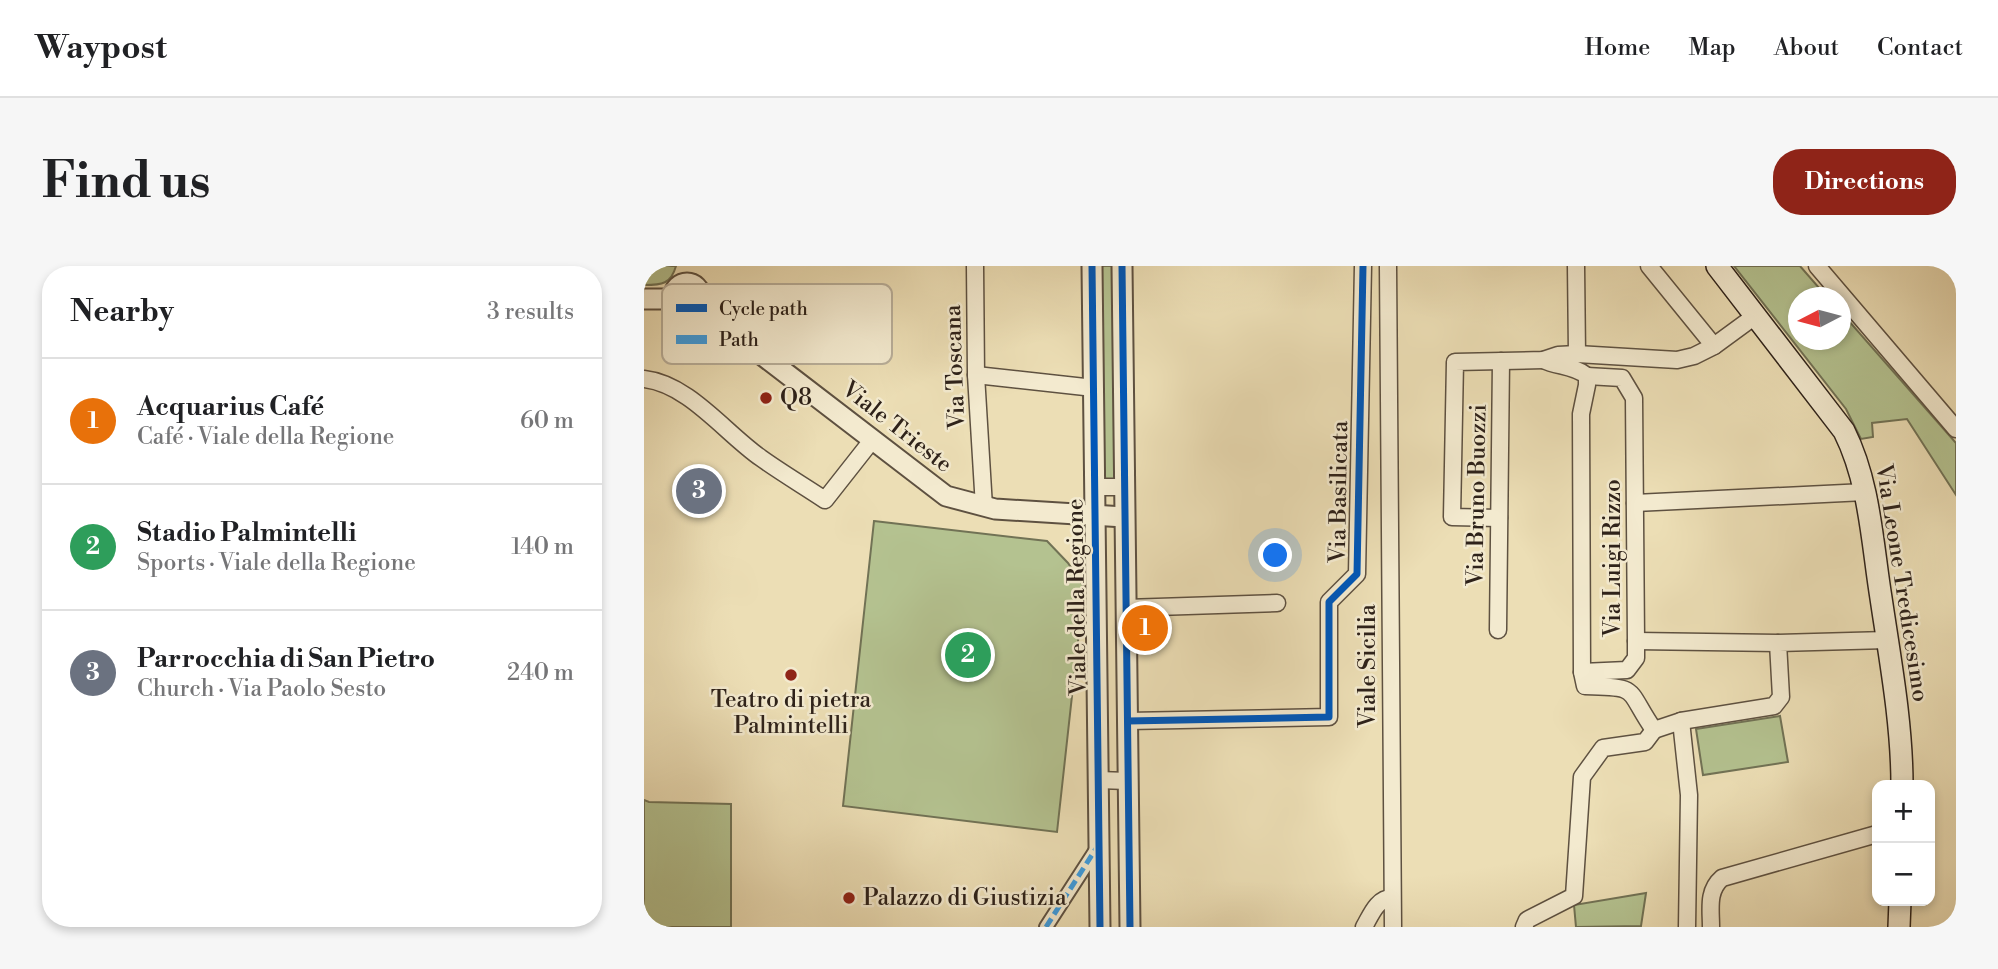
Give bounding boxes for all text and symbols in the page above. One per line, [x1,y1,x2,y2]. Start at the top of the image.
text: Waypost [35,28,167,69]
text: Home [1585,33,1650,63]
text: Map [1688,33,1736,63]
text: About [1774,33,1839,63]
text: Contact [1877,33,1963,63]
button: Directions [1773,149,1956,215]
text: Find us [42,152,211,213]
legend [662,284,892,364]
north arrow [1788,287,1851,350]
text: Nearby [70,293,174,331]
text: Cycle path [719,297,808,321]
text: 3 results [487,298,574,326]
street label: Via Toscana [939,304,971,431]
text: Path [719,328,759,352]
street label: Viale Trieste [836,375,958,479]
place label: Q8 [780,384,812,412]
marker: Q8 [758,390,774,406]
text: Acquarius Café [137,391,324,423]
street label: Via Bruno Buozzi [1461,404,1493,587]
text: 1 [87,407,99,435]
text: 60 m [520,407,574,435]
street label: Via Basilicata [1324,420,1354,564]
text: Café · Viale della Regione [137,423,395,451]
street label: Via Leone Tredicesimo [1869,461,1935,704]
pin: 3 [676,465,722,517]
street label: Via Luigi Rizzo [1599,479,1627,638]
street label: Viale della Regione [1061,498,1093,697]
text: Stadio Palmintelli [137,517,356,549]
text: 2 [86,533,100,561]
text: 140 m [511,533,574,561]
your location [1258,538,1292,572]
text: Sports · Viale della Regione [137,549,416,577]
pin: 1 [1122,602,1168,654]
street label: Viale Sicilia [1354,604,1382,729]
pin: 2 [945,629,991,681]
text: Parrocchia di San Pietro [137,643,435,675]
text: 3 [86,659,100,687]
text: 240 m [507,659,574,687]
marker: Teatro di pietra Palmintelli [783,667,799,683]
text: Church · Via Paolo Sesto [137,675,386,703]
place label: Teatro di pietra Palmintelli [711,686,872,740]
map controls [1872,780,1935,906]
button: + [1872,780,1935,843]
button: − [1872,843,1935,906]
place label: Palazzo di Giustizia [863,884,1067,912]
marker: Palazzo di Giustizia [841,890,857,906]

